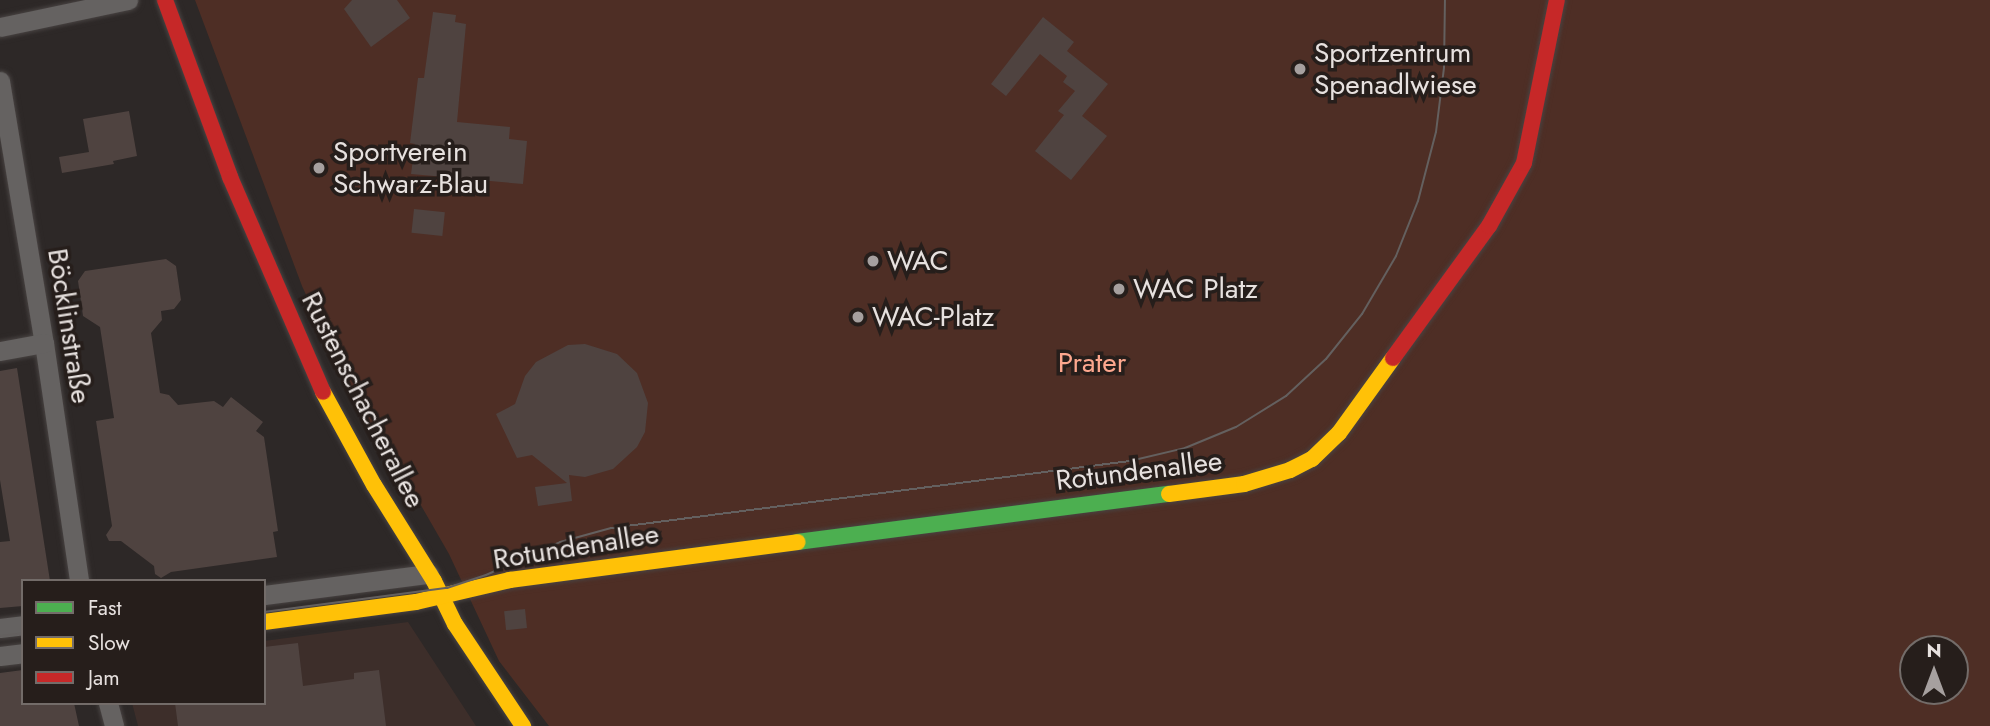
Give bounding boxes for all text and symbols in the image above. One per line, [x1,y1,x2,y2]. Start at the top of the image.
place label: Sportzentrum Spenadlwiese [1314,36,1477,102]
marker: Sportzentrum Spenadlwiese [1292,61,1308,77]
place label: Sportverein Schwarz-Blau [333,135,488,201]
marker: Sportverein Schwarz-Blau [311,160,327,176]
place label: WAC [887,244,949,278]
street label: Böcklinstraße [40,246,98,406]
marker: WAC [865,253,881,269]
place label: WAC Platz [1133,272,1258,306]
marker: WAC Platz [1111,281,1127,297]
street label: Rustenschacherallee [294,287,432,513]
place label: WAC-Platz [872,300,994,334]
marker: WAC-Platz [850,309,866,325]
park label: Prater [1058,346,1126,380]
street label: Rotundenallee [1054,444,1224,498]
street label: Rotundenallee [491,517,661,577]
legend [21,579,266,705]
text: Fast [88,593,121,623]
text: Slow [88,628,130,658]
north arrow [1899,635,1969,705]
text: N [1926,637,1942,664]
text: Jam [88,663,120,693]

